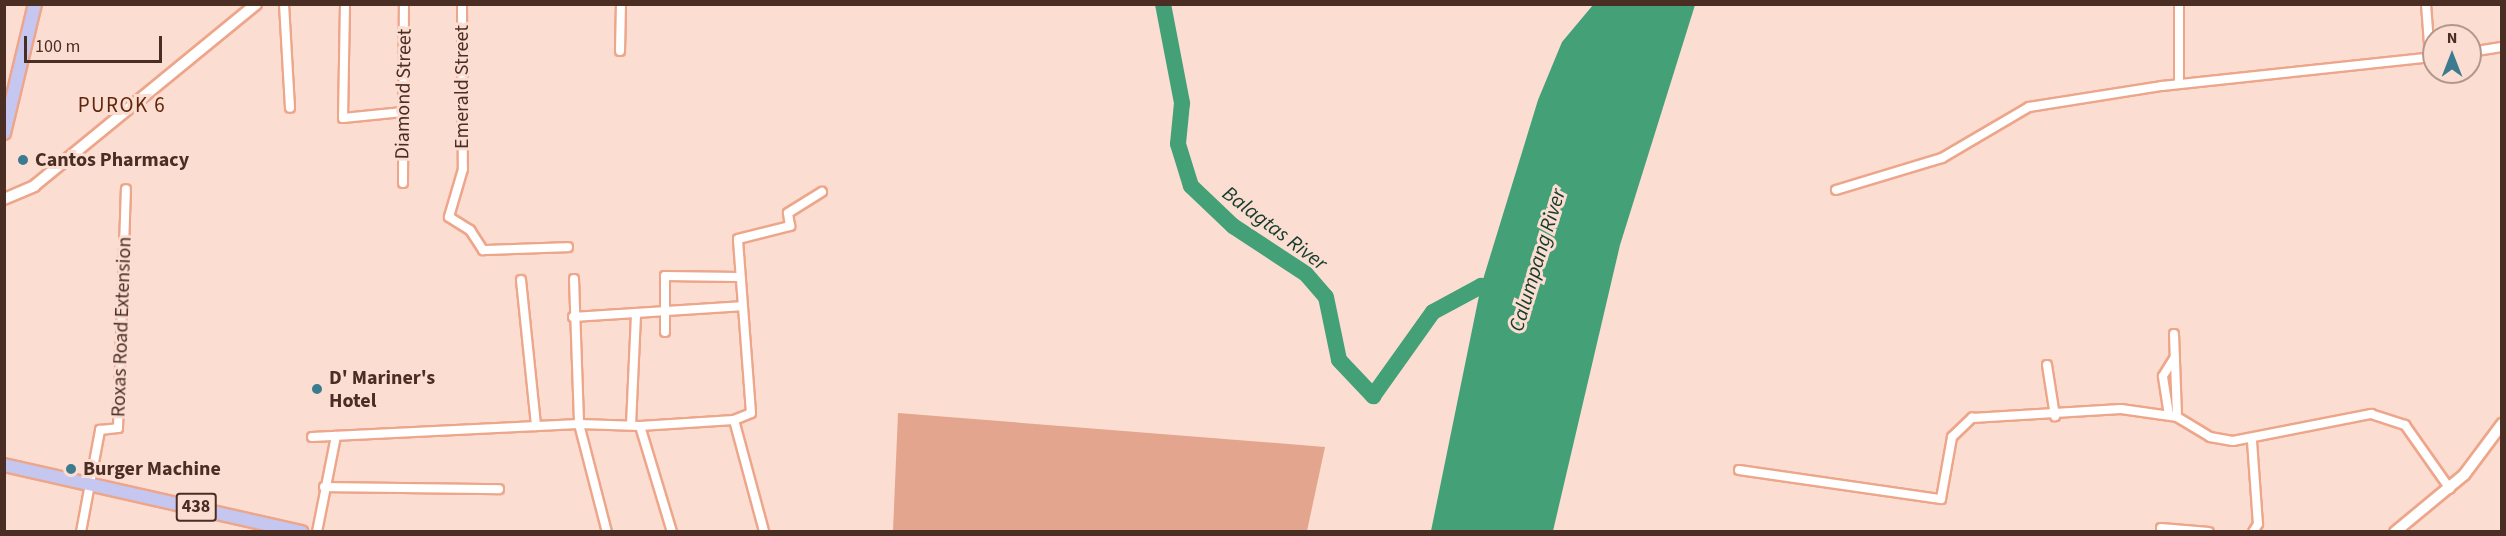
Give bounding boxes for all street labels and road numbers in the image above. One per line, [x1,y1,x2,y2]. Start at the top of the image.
street label: Emerald Street [450,25,474,149]
street label: Diamond Street [391,28,417,160]
street label: Roxas Road Extension [107,236,137,418]
road number: 438 [175,492,217,522]

